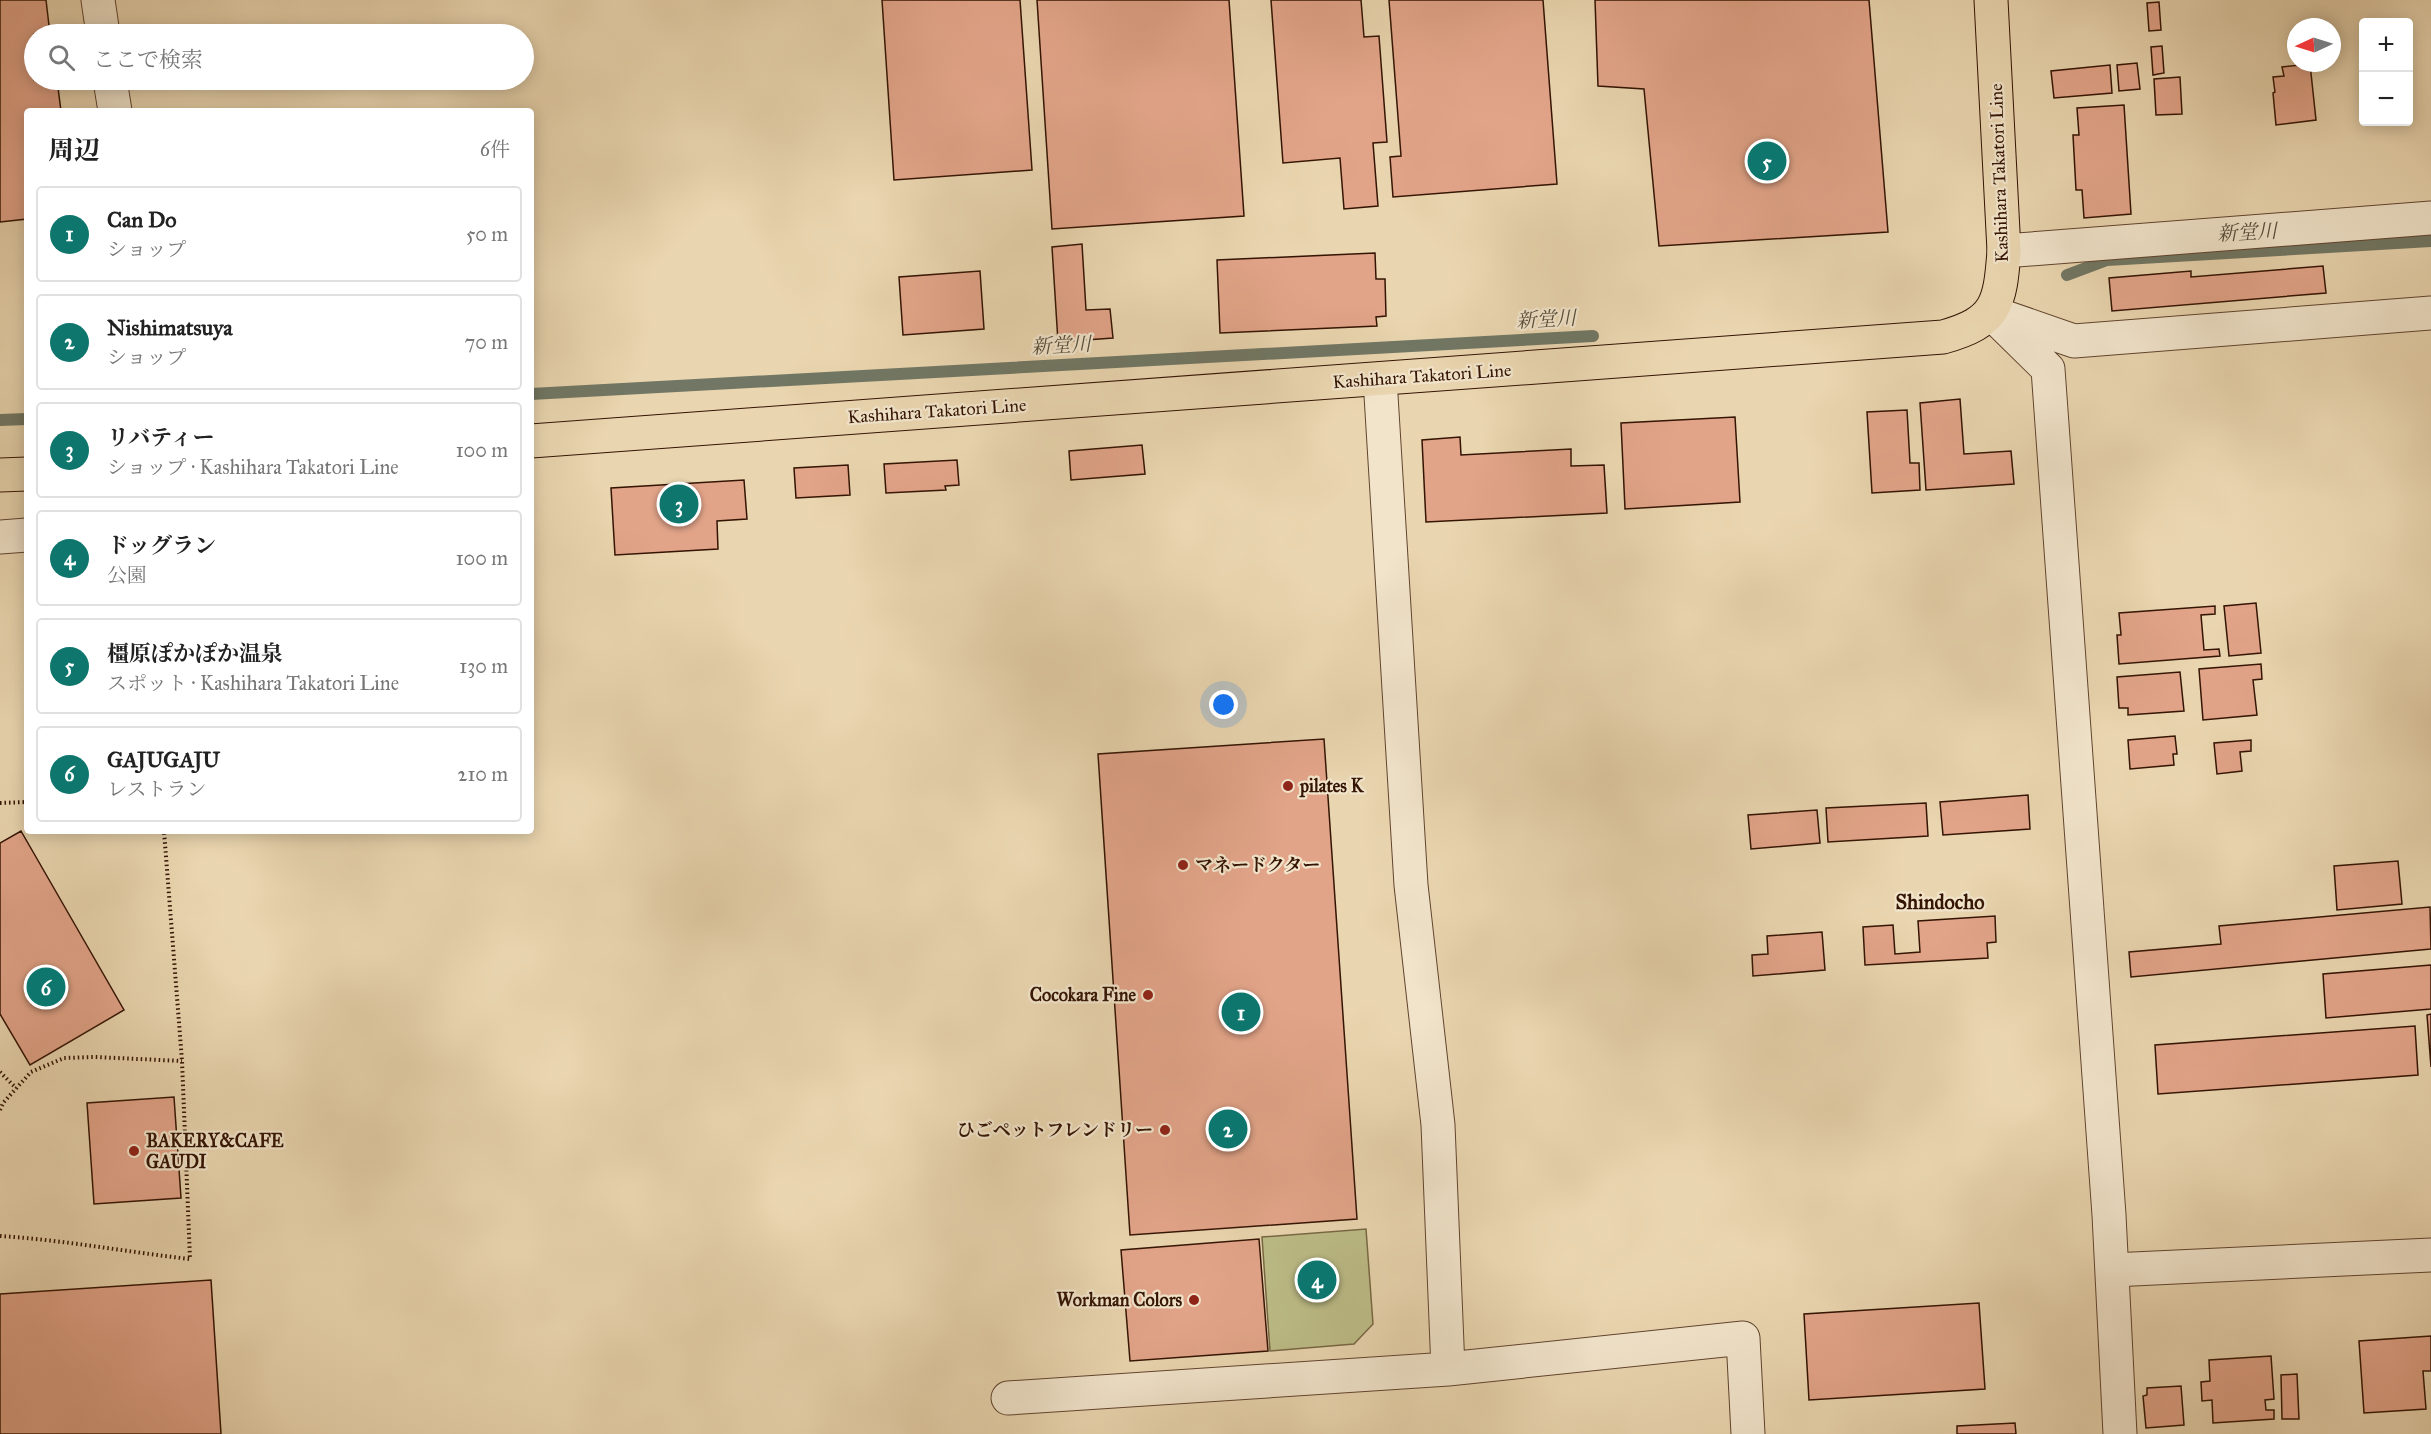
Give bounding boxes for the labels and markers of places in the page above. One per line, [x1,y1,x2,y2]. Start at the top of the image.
pin: 5 [1748,138,1786,184]
pin: 3 [660,482,698,526]
place label: pilates K [1299,775,1365,798]
marker: pilates K [1281,779,1295,793]
place label: マネードクター [1195,854,1320,876]
marker: マネードクター [1176,858,1190,872]
pin: 6 [26,964,66,1010]
place label: Cocokara Fine [1030,984,1136,1006]
marker: Cocokara Fine [1141,988,1155,1002]
pin: 1 [1222,990,1260,1034]
pin: 2 [1208,1106,1248,1152]
place label: ひごペットフレンドリー [957,1119,1153,1141]
marker: ひごペットフレンドリー [1158,1123,1172,1137]
place label: BAKERY&CAFE GAUDI [146,1130,284,1173]
marker: BAKERY&CAFE GAUDI [127,1144,141,1158]
pin: 4 [1298,1258,1336,1302]
place label: Workman Colors [1057,1289,1182,1311]
marker: Workman Colors [1187,1293,1201,1307]

